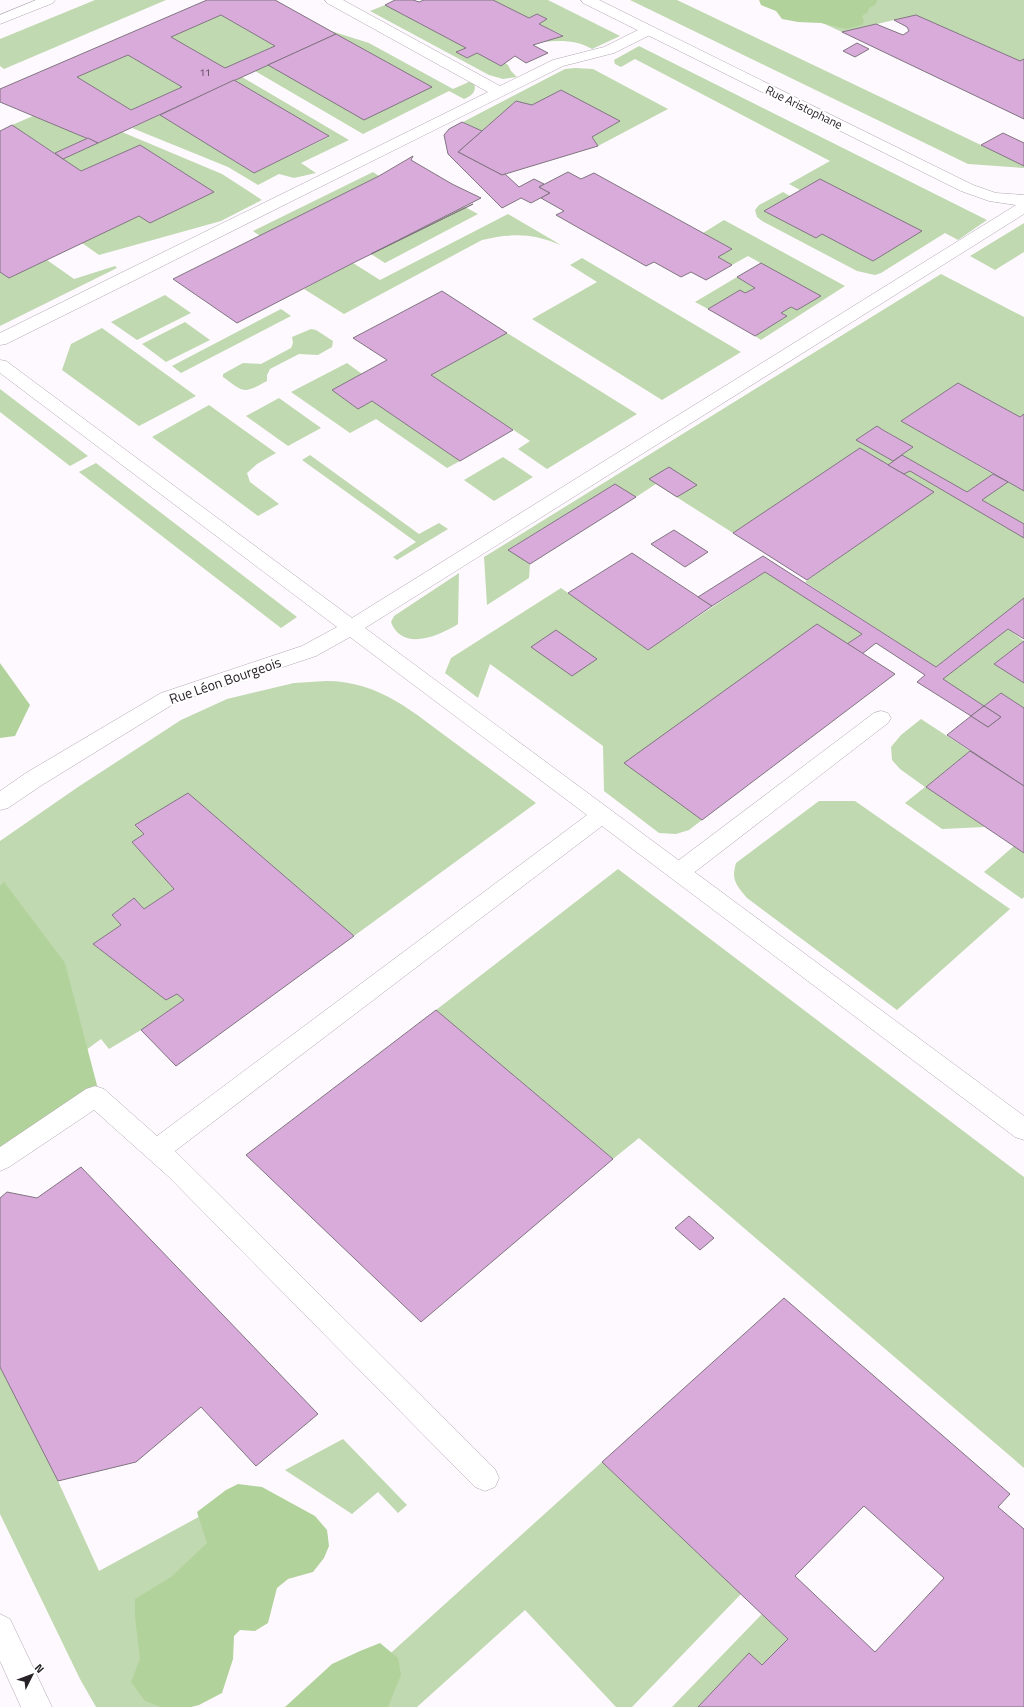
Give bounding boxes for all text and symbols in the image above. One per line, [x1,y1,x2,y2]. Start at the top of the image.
house number: 11 [199,65,211,80]
street label: Rue Aristophane [762,80,846,134]
street label: Rue Léon Bourgeois [166,651,284,709]
north arrow [12,1655,52,1695]
text: N [31,1660,48,1676]

